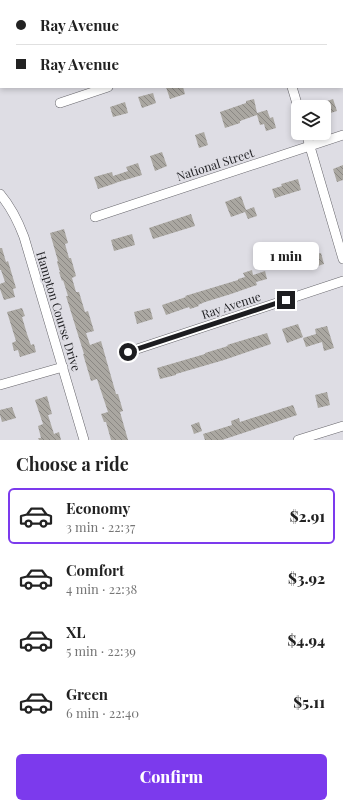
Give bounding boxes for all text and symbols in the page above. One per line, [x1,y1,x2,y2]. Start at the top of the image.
text: Ray Avenue [40,15,119,35]
text: Ray Avenue [40,54,119,74]
map controls [291,100,331,140]
button: layers [291,100,331,140]
street label: National Street [174,144,256,184]
callout: 1 min [253,242,319,270]
text: 1 min [270,247,302,264]
street label: Hampton Course Drive [33,249,85,373]
street label: Ray Avenue [199,288,263,322]
route end [277,291,295,309]
route start [119,343,137,361]
text: Choose a ride [16,452,129,476]
icon: car [18,498,54,534]
text: Economy [66,498,130,518]
text: $2.91 [290,506,325,526]
text: 3 min · 22:37 [66,518,135,535]
icon: car [18,560,54,596]
text: Comfort [66,560,124,580]
text: $3.92 [288,568,325,588]
text: 4 min · 22:38 [66,580,137,597]
icon: car [18,622,54,658]
text: XL [66,622,86,642]
text: $4.94 [287,630,325,650]
text: 5 min · 22:39 [66,642,136,659]
icon: car [18,684,54,720]
text: Green [66,684,108,704]
text: $5.11 [293,692,325,712]
text: 6 min · 22:40 [66,704,139,721]
button: Confirm [16,754,327,800]

